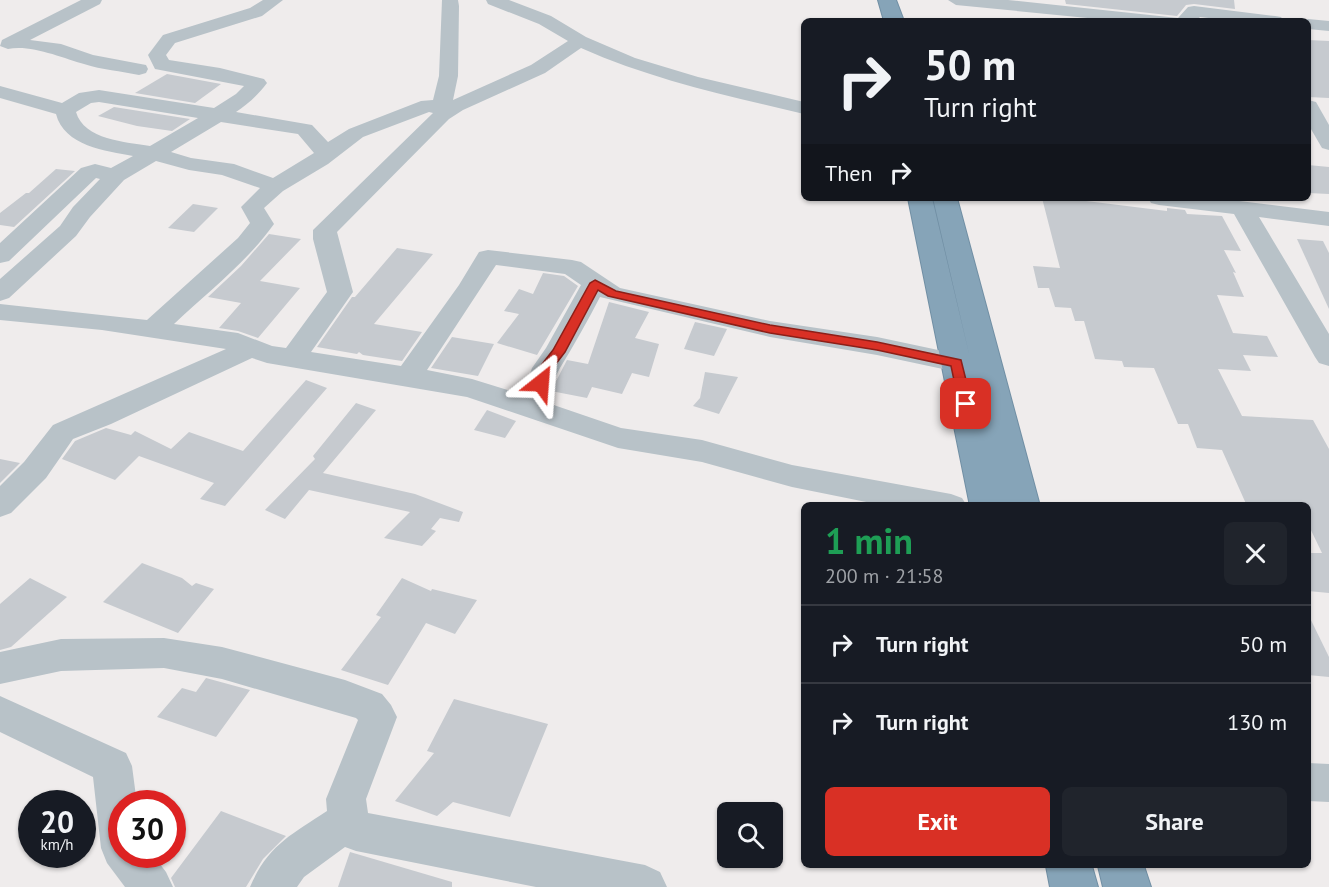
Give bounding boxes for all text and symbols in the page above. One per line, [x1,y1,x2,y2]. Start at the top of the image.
text: 50 m [924,37,1016,92]
icon: right [825,42,903,120]
text: Turn right [924,90,1037,124]
icon: right [884,156,917,189]
text: Then [825,159,872,187]
position arrow [509,351,573,415]
pin [940,378,991,429]
icon: arrive [949,387,982,420]
text: 1 min [825,517,913,564]
button: close [1224,522,1287,585]
text: 200 m · 21:58 [825,563,943,589]
icon: right [825,628,858,661]
text: Turn right [876,630,968,658]
text: 50 m [1239,630,1287,658]
icon: right [825,706,858,739]
text: Turn right [876,708,968,736]
text: 130 m [1227,708,1287,736]
button: Exit [825,787,1050,856]
button: Share [1062,787,1287,856]
speed limit sign: 30 [108,790,186,868]
text: 20 [40,802,74,841]
map controls [717,802,783,868]
button: search [717,802,783,868]
text: km/h [41,835,73,854]

